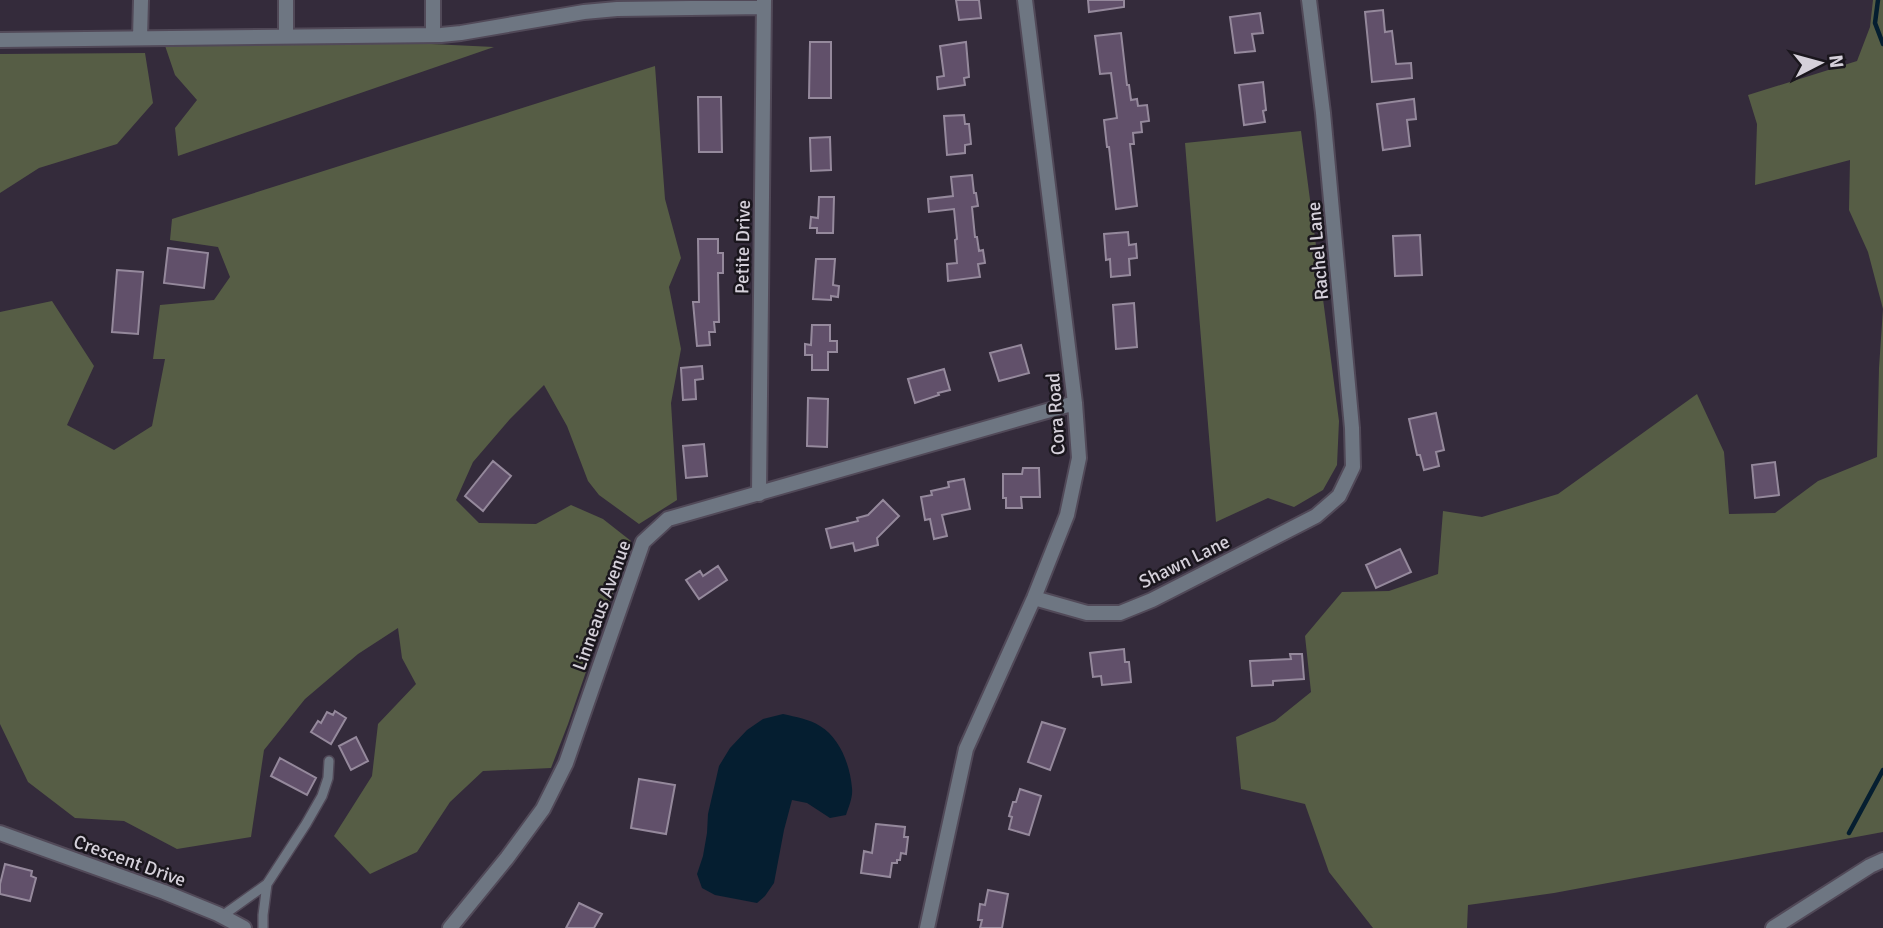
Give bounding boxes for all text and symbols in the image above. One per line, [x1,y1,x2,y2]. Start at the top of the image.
north arrow [1785,28,1855,98]
text: N [1823,54,1849,69]
street label: Petite Drive [730,200,756,294]
street label: Rachel Lane [1302,201,1334,301]
street label: Cora Road [1041,372,1071,456]
street label: Shawn Lane [1135,530,1234,594]
street label: Linneaus Avenue [567,537,637,674]
street label: Crescent Drive [70,829,189,892]

